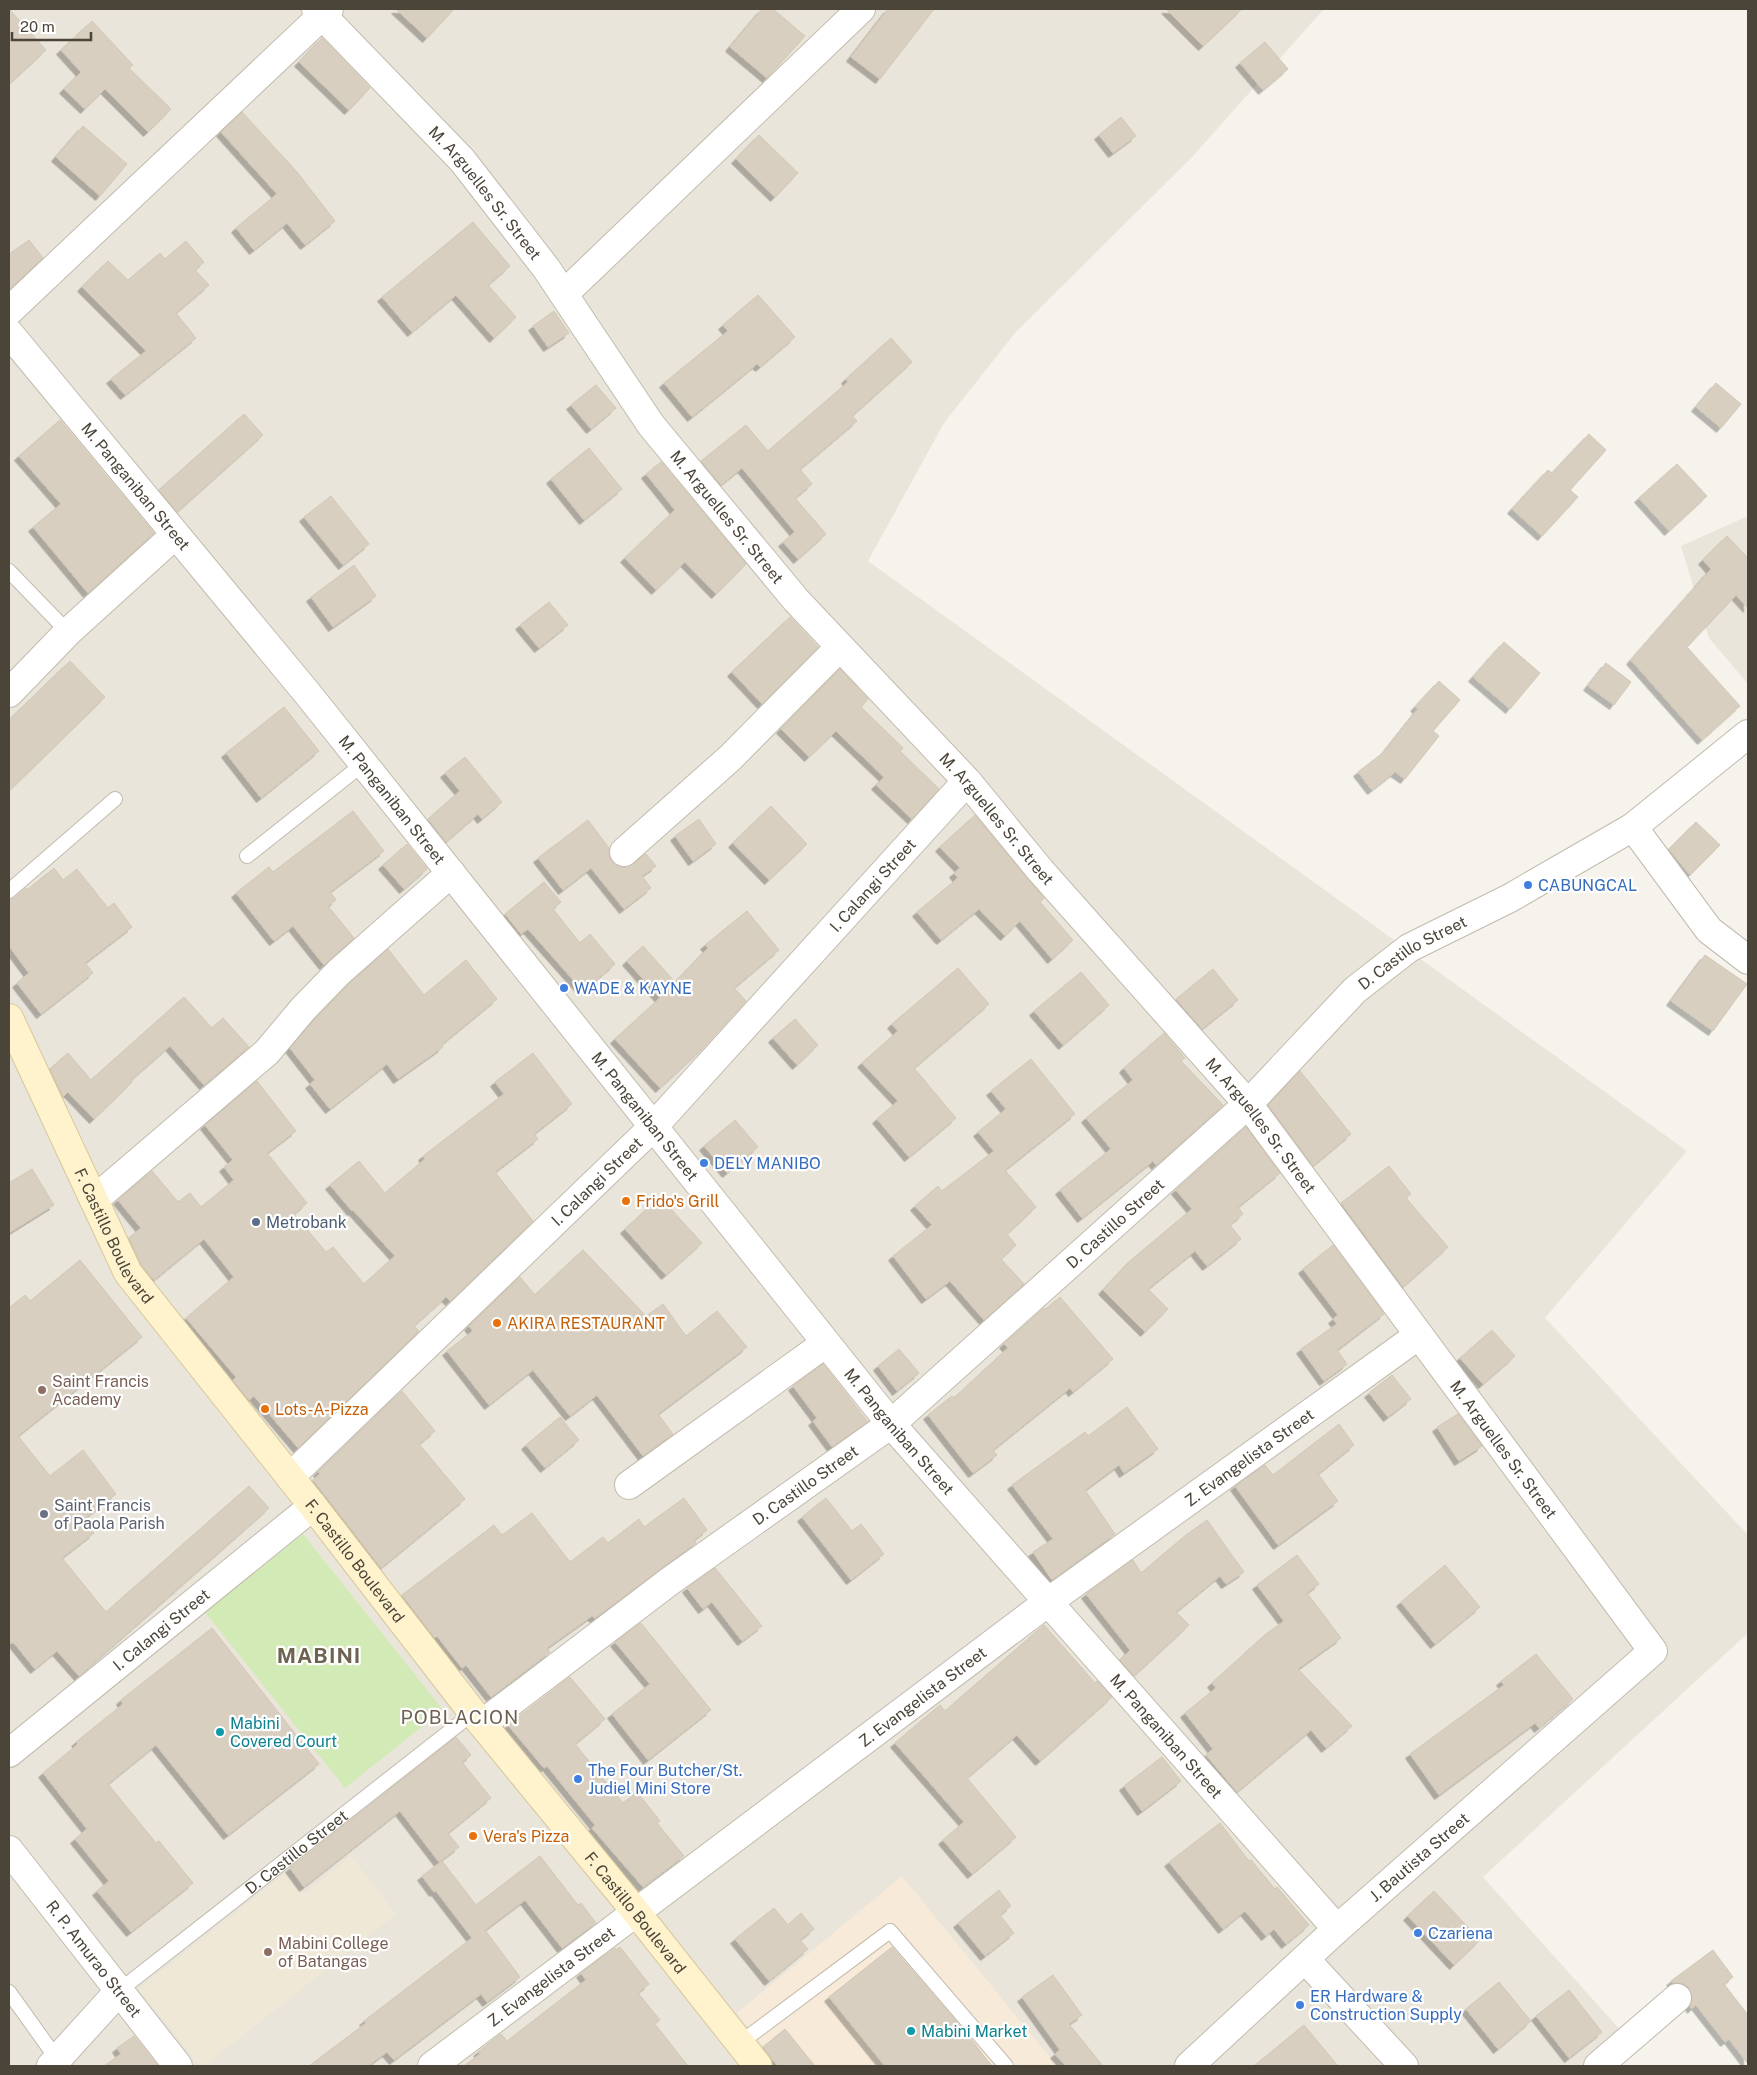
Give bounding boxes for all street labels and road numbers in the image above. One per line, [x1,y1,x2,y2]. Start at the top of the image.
street label: M. Arguelles Sr. Street [425,122,545,264]
street label: M. Panganiban Street [77,419,194,554]
street label: M. Arguelles Sr. Street [666,447,787,588]
street label: M. Panganiban Street [335,732,449,868]
street label: M. Arguelles Sr. Street [935,749,1058,889]
street label: I. Calangi Street [826,835,920,936]
street label: D. Castillo Street [1355,912,1470,994]
street label: M. Panganiban Street [587,1048,702,1185]
street label: M. Arguelles Sr. Street [1202,1054,1320,1197]
street label: I. Calangi Street [548,1133,647,1230]
street label: F. Castillo Boulevard [70,1165,157,1307]
street label: D. Castillo Street [1062,1175,1168,1272]
street label: M. Panganiban Street [840,1365,958,1499]
street label: M. Arguelles Sr. Street [1446,1377,1561,1523]
street label: Z. Evangelista Street [1181,1405,1318,1510]
street label: D. Castillo Street [749,1441,862,1529]
street label: F. Castillo Boulevard [301,1495,408,1626]
street label: I. Calangi Street [109,1585,214,1675]
street label: Z. Evangelista Street [855,1643,990,1751]
street label: M. Panganiban Street [1106,1670,1226,1802]
street label: D. Castillo Street [242,1806,352,1898]
street label: J. Bautista Street [1366,1809,1473,1906]
street label: F. Castillo Boulevard [581,1848,690,1977]
street label: R. P. Amurao Street [42,1897,145,2021]
street label: Z. Evangelista Street [484,1923,619,2031]

